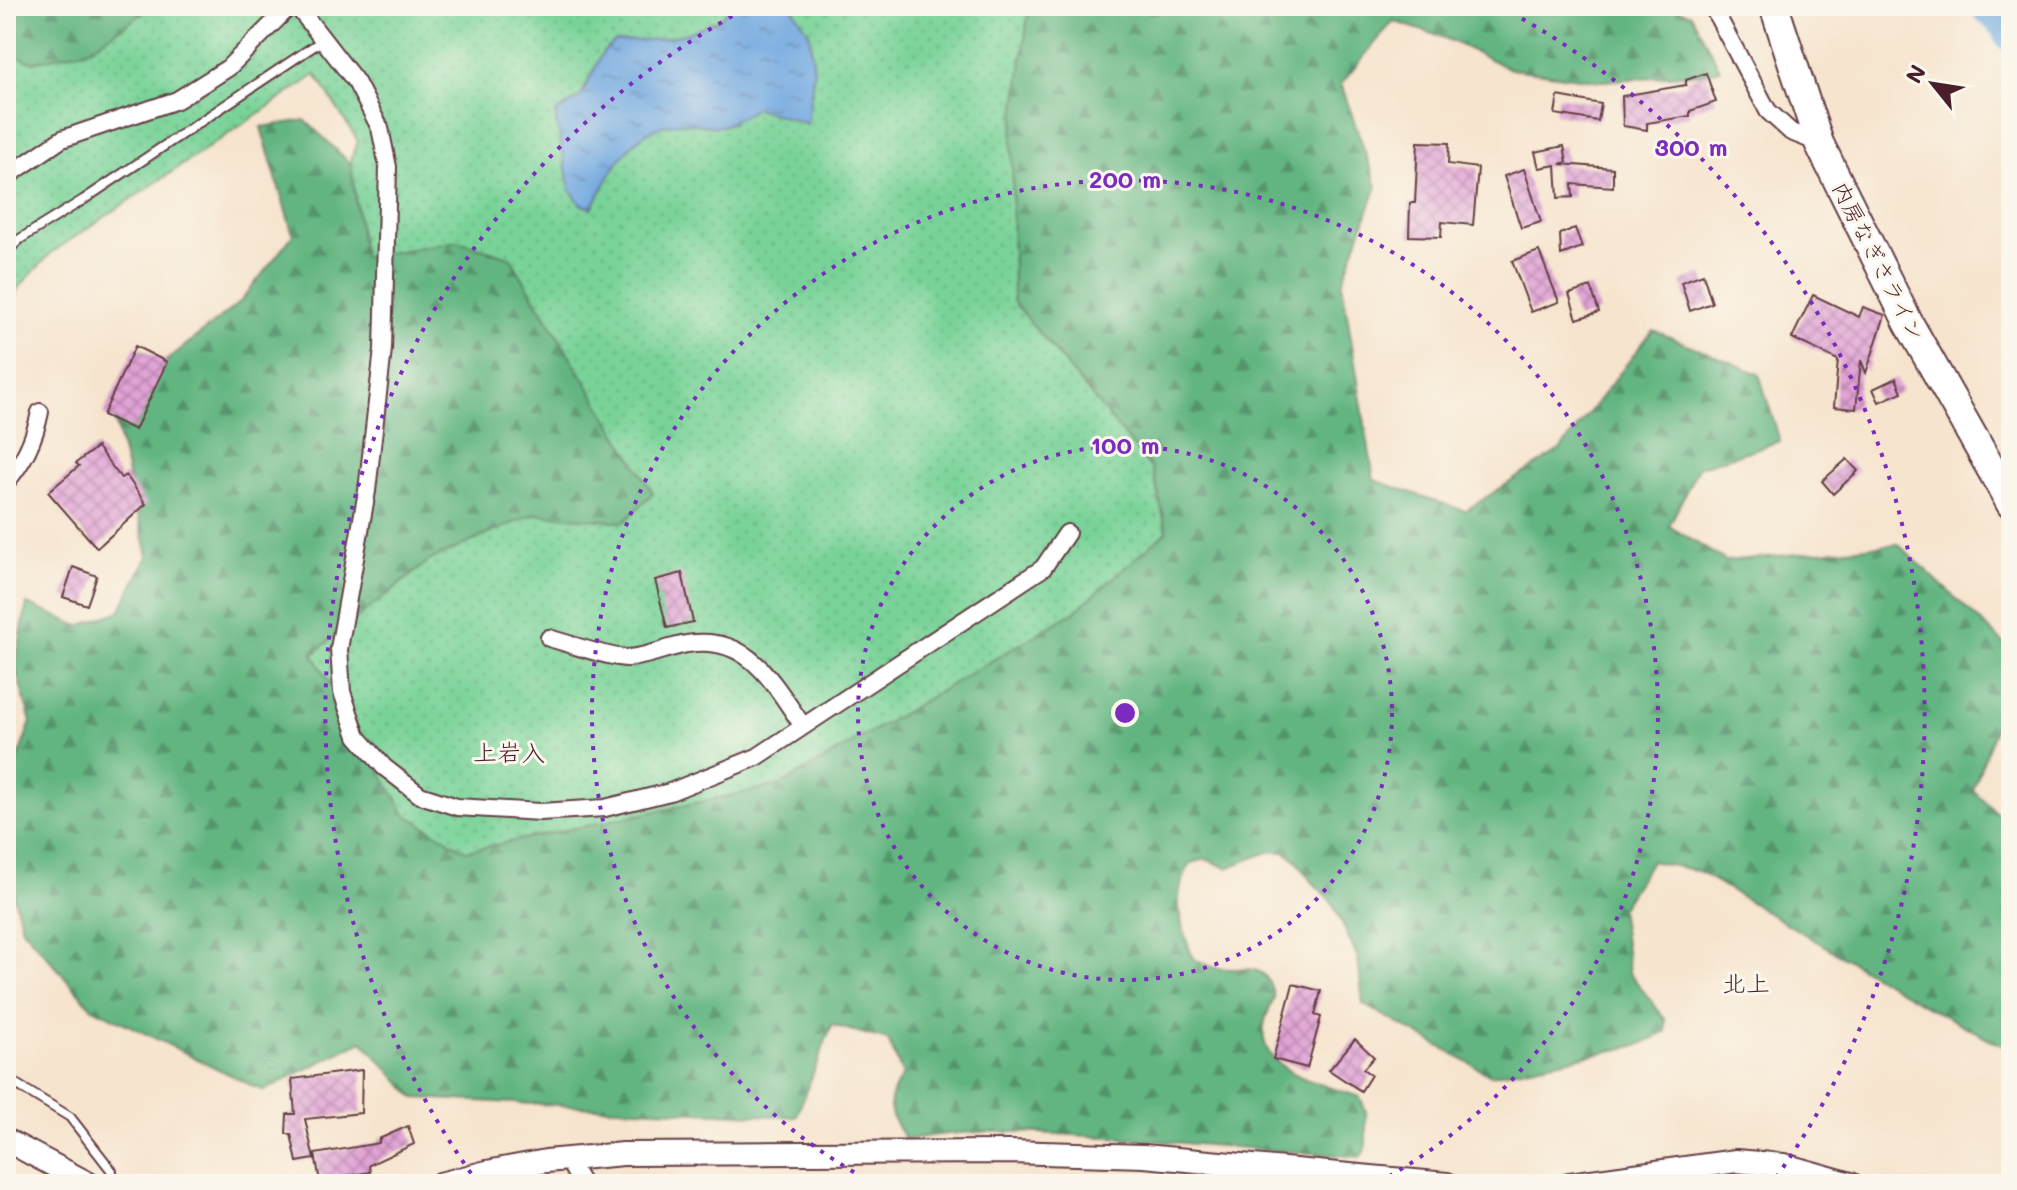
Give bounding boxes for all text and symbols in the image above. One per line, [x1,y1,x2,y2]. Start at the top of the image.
north arrow [1893,44,1973,124]
text: N [1899,59,1932,88]
text: 300 m [1655,131,1727,162]
text: 200 m [1089,163,1161,194]
street label: 内房なぎさライン [1826,176,1932,346]
text: 100 m [1090,429,1160,460]
centre of rings [1111,699,1139,727]
district label: 上岩入 [473,736,545,767]
district label: 北上 [1722,967,1770,998]

